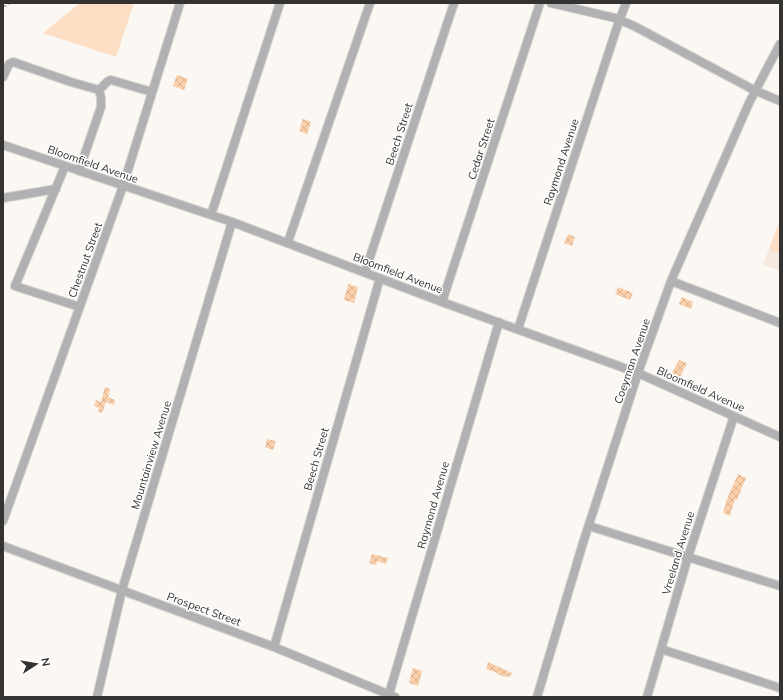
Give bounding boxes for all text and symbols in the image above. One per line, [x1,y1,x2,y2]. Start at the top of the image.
street label: Beech Street [382,101,416,167]
street label: Cedar Street [465,116,498,181]
street label: Raymond Avenue [540,117,582,207]
street label: Bloomfield Avenue [46,142,140,186]
street label: Chestnut Street [65,220,105,300]
street label: Bloomfield Avenue [351,249,445,297]
street label: Coeyman Avenue [611,317,653,405]
street label: Bloomfield Avenue [655,363,747,415]
street label: Mountainview Avenue [128,399,174,511]
street label: Beech Street [300,426,332,492]
street label: Raymond Avenue [414,460,452,550]
street label: Vreeland Avenue [659,510,697,596]
street label: Prospect Street [165,589,243,629]
north arrow [16,644,56,684]
text: N [38,656,53,667]

